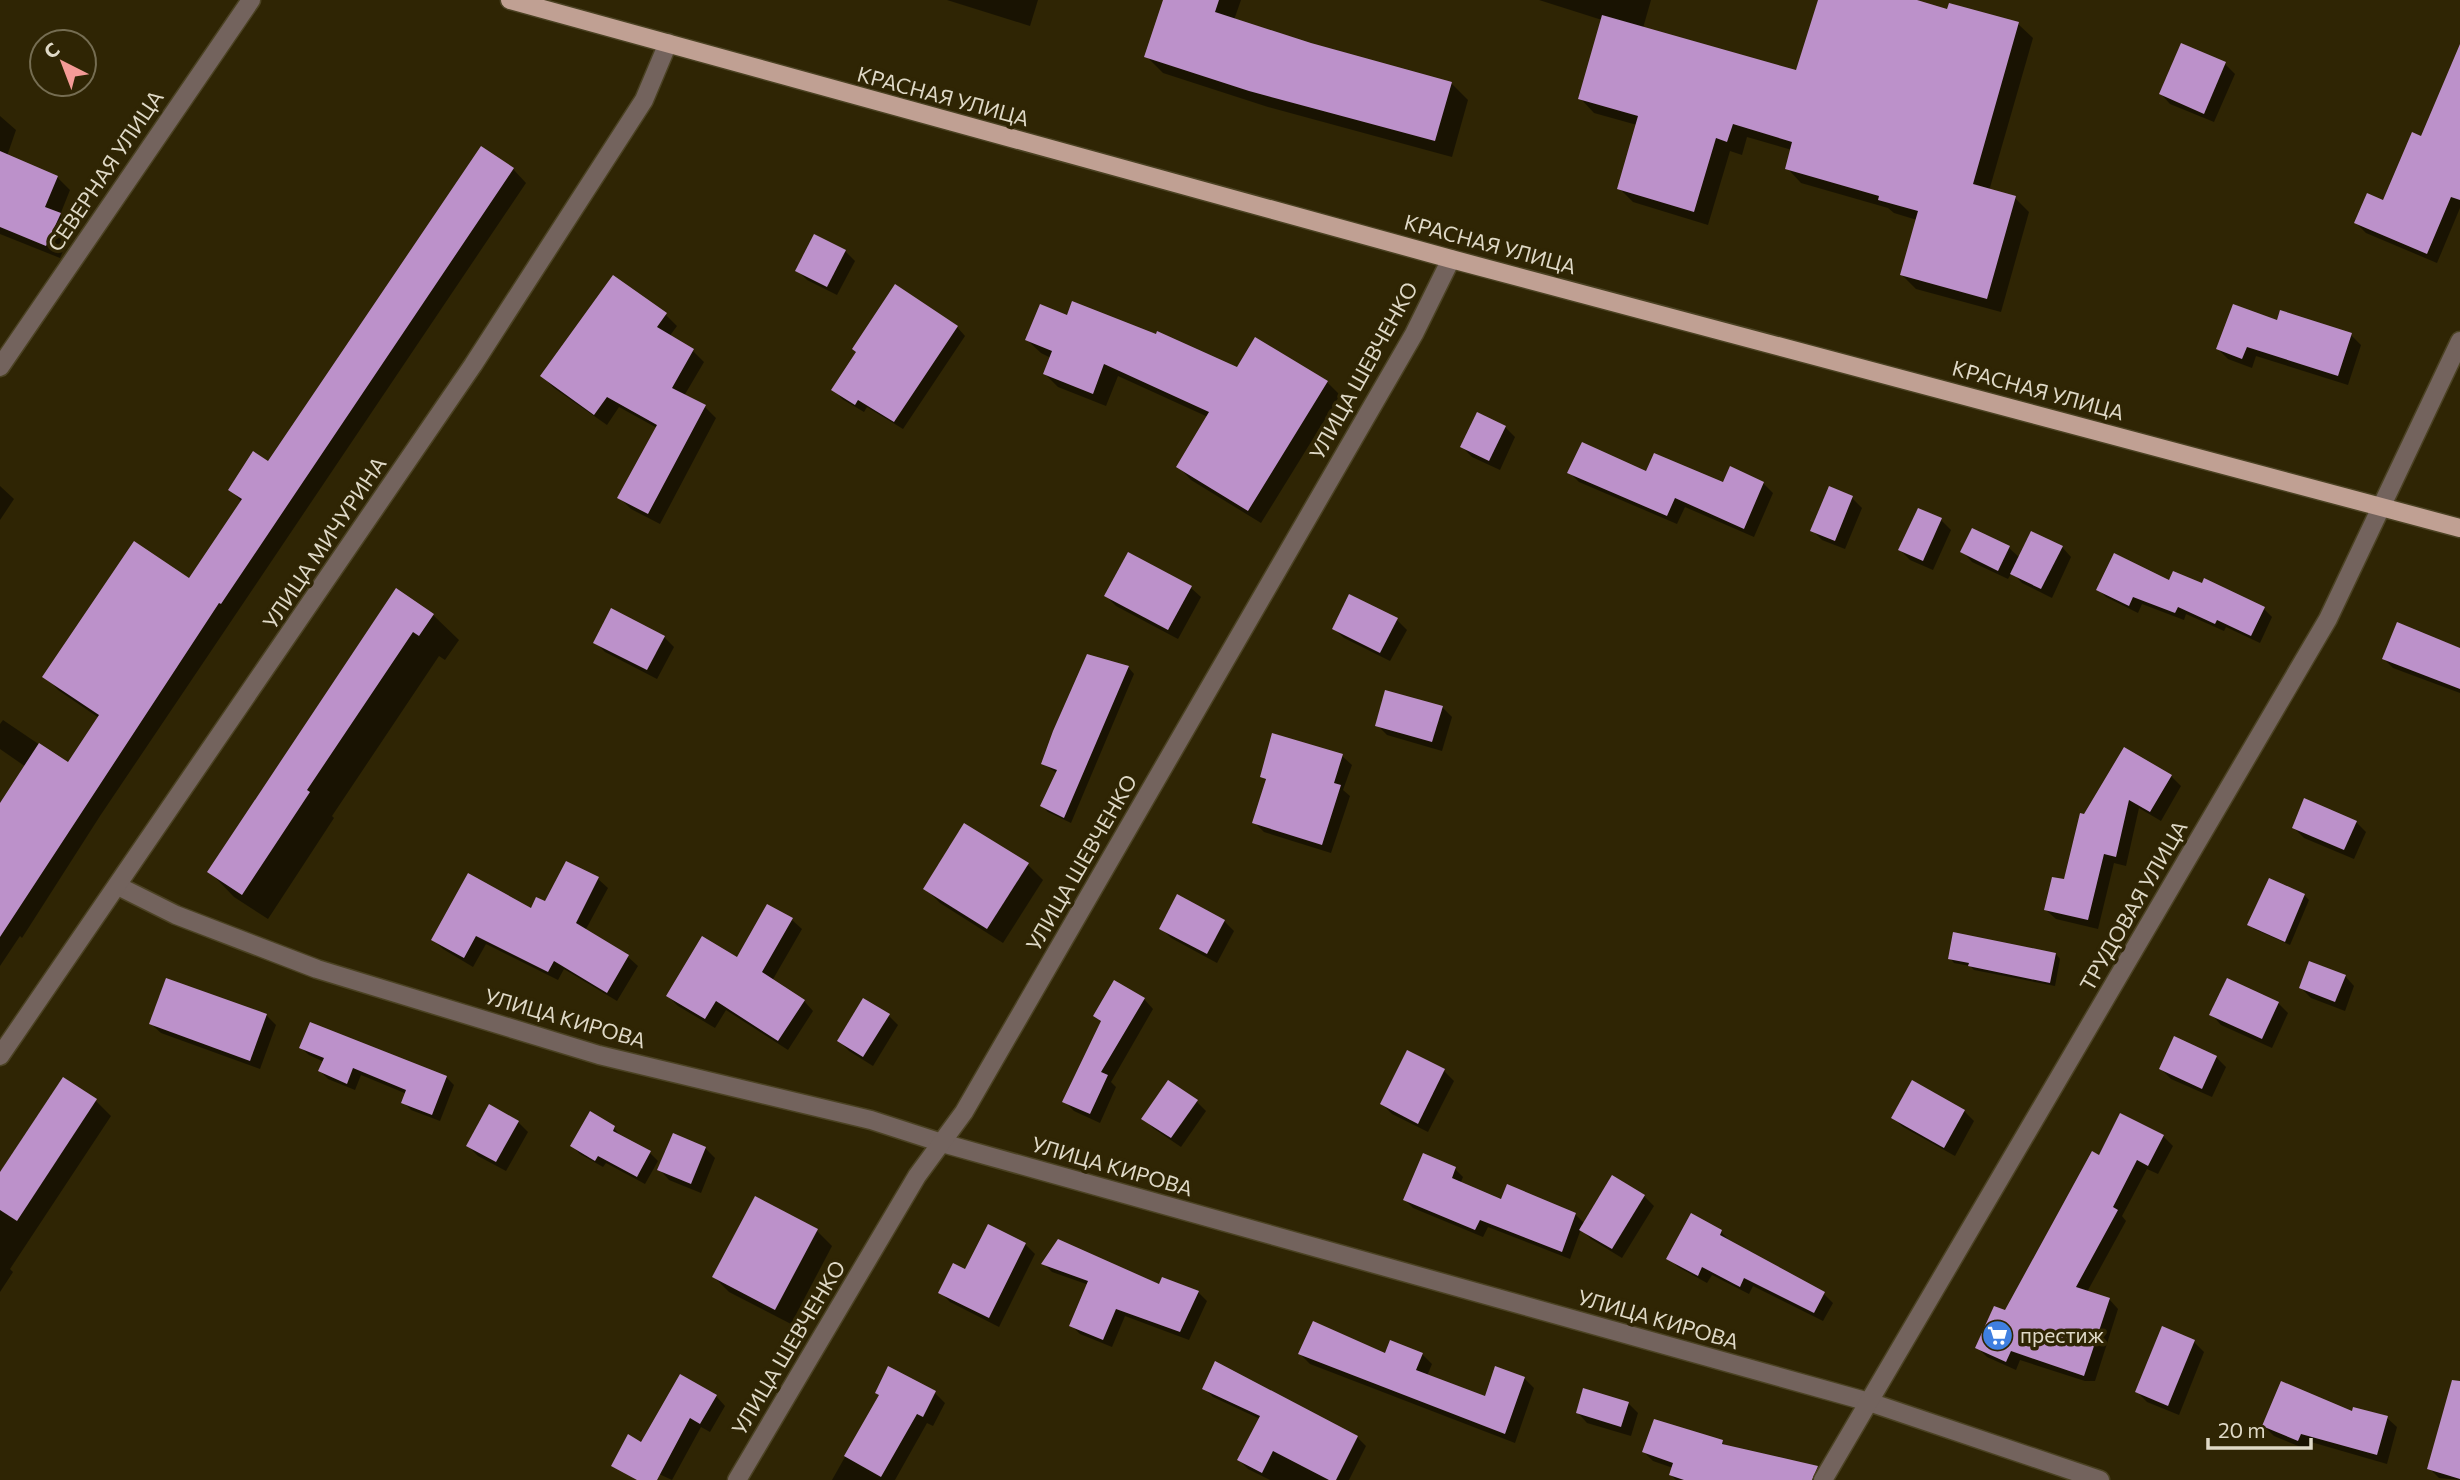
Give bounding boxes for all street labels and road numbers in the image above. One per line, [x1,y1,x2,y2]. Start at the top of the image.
street label: КРАСНАЯ УЛИЦА [855,61,1032,131]
street label: СЕВЕРНАЯ УЛИЦА [42,85,168,255]
street label: КРАСНАЯ УЛИЦА [1402,209,1579,279]
street label: УЛИЦА ШЕВЧЕНКО [1303,277,1422,464]
street label: КРАСНАЯ УЛИЦА [1950,355,2127,425]
street label: УЛИЦА МИЧУРИНА [257,451,391,633]
street label: УЛИЦА ШЕВЧЕНКО [1020,770,1141,955]
street label: ТРУДОВАЯ УЛИЦА [2074,816,2192,995]
street label: УЛИЦА КИРОВА [482,983,649,1053]
street label: УЛИЦА КИРОВА [1029,1131,1196,1201]
street label: УЛИЦА ШЕВЧЕНКО [726,1255,850,1439]
street label: УЛИЦА КИРОВА [1575,1284,1742,1354]

